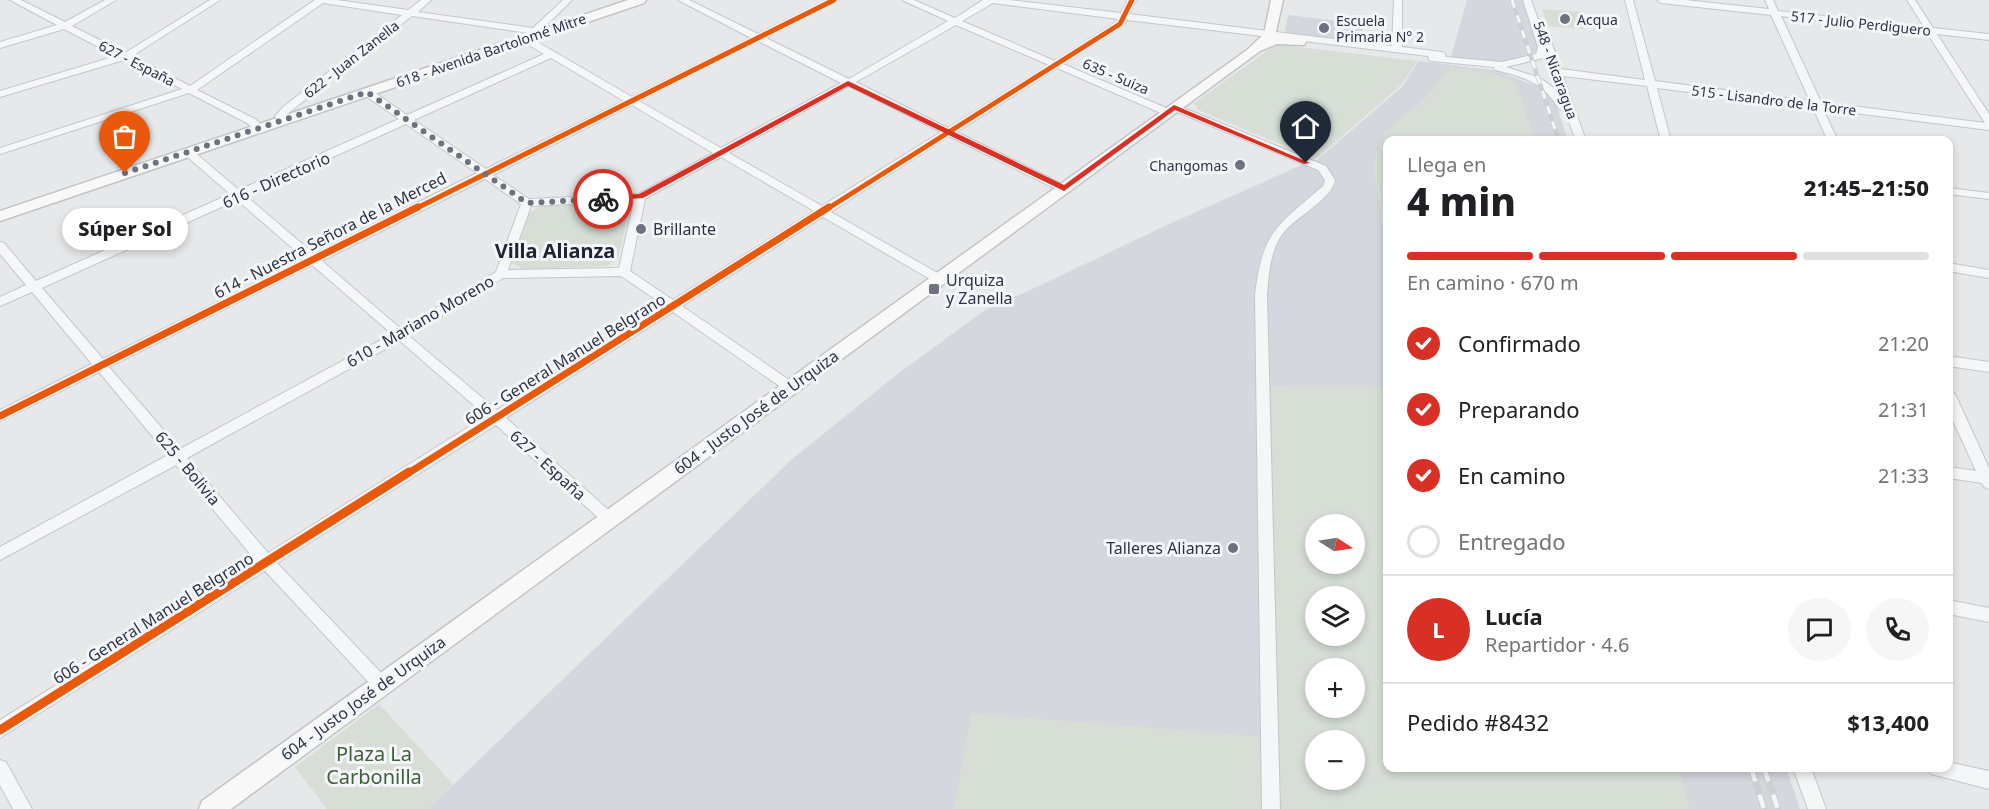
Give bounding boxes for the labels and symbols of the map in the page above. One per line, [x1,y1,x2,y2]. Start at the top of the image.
street label: 517 - Julio Perdiguero [1790,6,1932,40]
street label: 618 - Avenida Bartolomé Mitre [393,8,589,92]
place label: Acqua [1577,10,1618,29]
place label: Escuela Primaria N° 2 [1336,11,1424,46]
marker: Acqua [1558,12,1572,26]
street label: 622 - Juan Zanella [299,16,403,102]
street label: 548 - Nicaragua [1529,18,1583,122]
marker: Escuela Primaria N° 2 [1317,21,1331,35]
street label: 627 - España [96,36,178,90]
street label: 635 - Suiza [1080,54,1152,98]
street label: 515 - Lisandro de la Torre [1691,80,1858,120]
pin [1280,101,1331,163]
pin [99,111,150,173]
street label: 616 - Directorio [219,146,333,214]
place label: Changomas [1149,156,1228,175]
marker: Changomas [1233,158,1247,172]
street label: 614 - Nuestra Señora de la Merced [210,167,450,303]
courier [573,169,633,229]
callout: Súper Sol [62,209,188,251]
place label: Brillante [653,218,716,240]
marker: Brillante [634,222,648,236]
district label: Villa Alianza [495,237,615,264]
place label: Urquiza y Zanella [946,269,1013,309]
street label: 610 - Mariano Moreno [342,270,498,372]
marker: Urquiza y Zanella [927,282,941,296]
street label: 606 - General Manuel Belgrano [460,288,670,430]
street label: 604 - Justo José de Urquiza [669,345,843,479]
street label: 627 - España [505,425,591,505]
street label: 625 - Bolivia [150,426,226,510]
north arrow [1305,514,1365,574]
place label: Talleres Alianza [1106,537,1221,559]
marker: Talleres Alianza [1226,541,1240,555]
street label: 606 - General Manuel Belgrano [48,547,258,689]
street label: 604 - Justo José de Urquiza [276,631,450,765]
park label: Plaza La Carbonilla [326,740,422,790]

